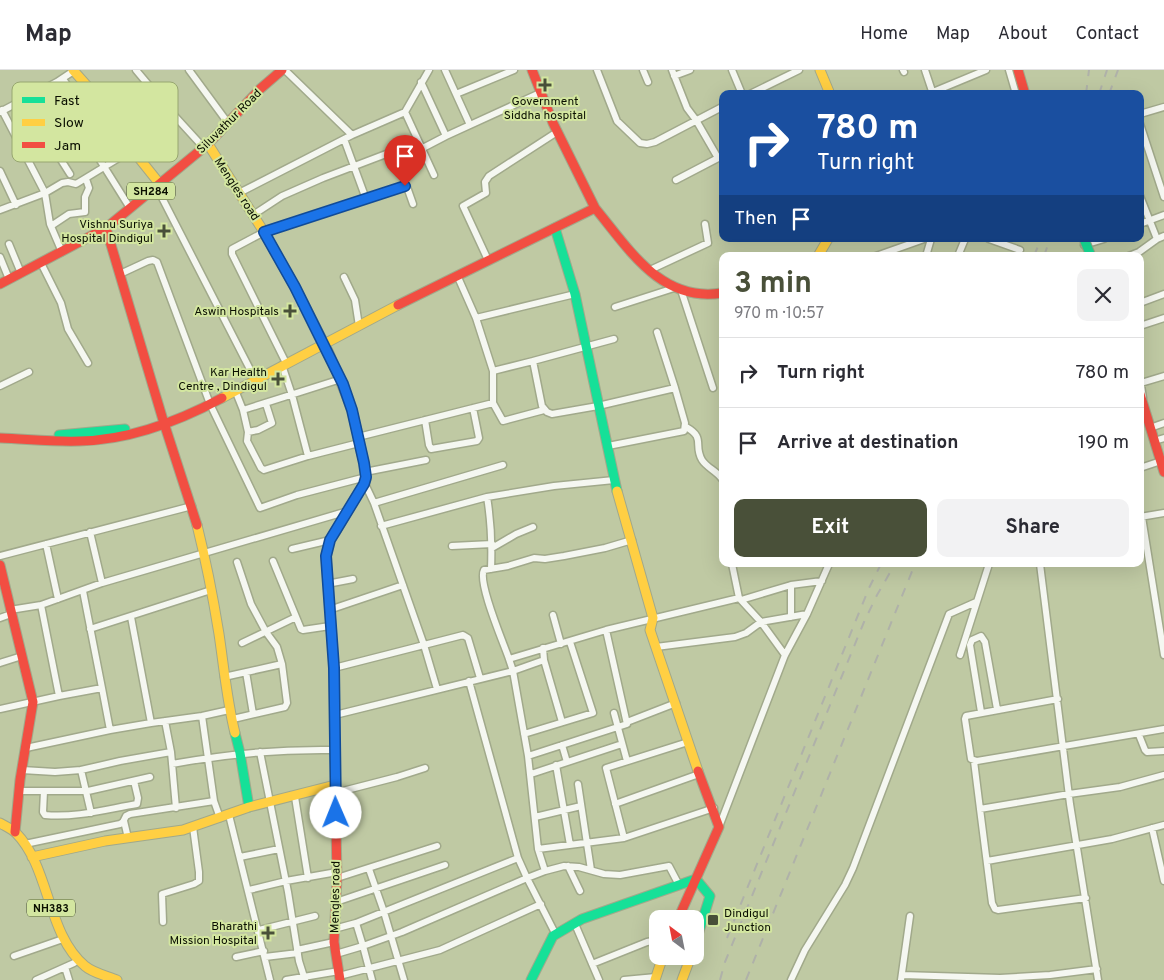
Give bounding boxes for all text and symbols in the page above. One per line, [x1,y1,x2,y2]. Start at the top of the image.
text: Map [25,20,72,50]
text: Home [860,23,908,46]
text: Map [936,23,970,46]
text: About [998,23,1047,46]
text: Contact [1075,23,1139,46]
marker: Government Siddha hospital [538,78,552,92]
legend [12,82,178,162]
street label: Siluvathur Road [194,86,266,158]
text: Fast [54,93,80,110]
place label: Government Siddha hospital [504,94,586,124]
text: 780 m [817,107,919,151]
icon: right [734,110,799,175]
text: Slow [54,115,84,132]
pin [384,135,426,186]
text: Jam [54,138,81,155]
icon: arrive [391,142,419,170]
text: Turn right [817,150,914,177]
street label: Mengles road [210,155,263,224]
road number: SH284 [127,182,175,200]
icon: arrive [787,205,815,233]
text: Then [734,207,777,231]
place label: Vishnu Suriya Hospital Dindigul [61,217,153,247]
marker: Vishnu Suriya Hospital Dindigul [157,224,171,238]
text: 3 min [734,266,812,303]
button: close [1077,269,1129,321]
place label: Aswin Hospitals [194,304,279,320]
marker: Aswin Hospitals [283,304,297,318]
text: 970 m · 10:57 [734,304,824,324]
icon: right [734,359,762,387]
text: Turn right [777,361,865,385]
text: 780 m [1075,361,1129,385]
place label: Kar Health Centre , Dindigul [178,365,267,395]
marker: Kar Health Centre , Dindigul [271,372,285,386]
icon: arrive [734,429,762,457]
text: Arrive at destination [777,431,958,455]
text: 190 m [1078,431,1129,455]
button: Exit [734,499,927,557]
button: Share [937,499,1129,557]
position arrow [309,786,361,838]
street label: Mengles road [327,861,345,933]
road number: NH383 [27,900,75,916]
place label: Dindigul Junction [724,906,771,936]
north arrow [649,910,704,965]
map controls [649,910,704,965]
marker: Dindigul Junction [706,913,720,927]
place label: Bharathi Mission Hospital [169,919,257,949]
marker: Bharathi Mission Hospital [261,926,275,940]

